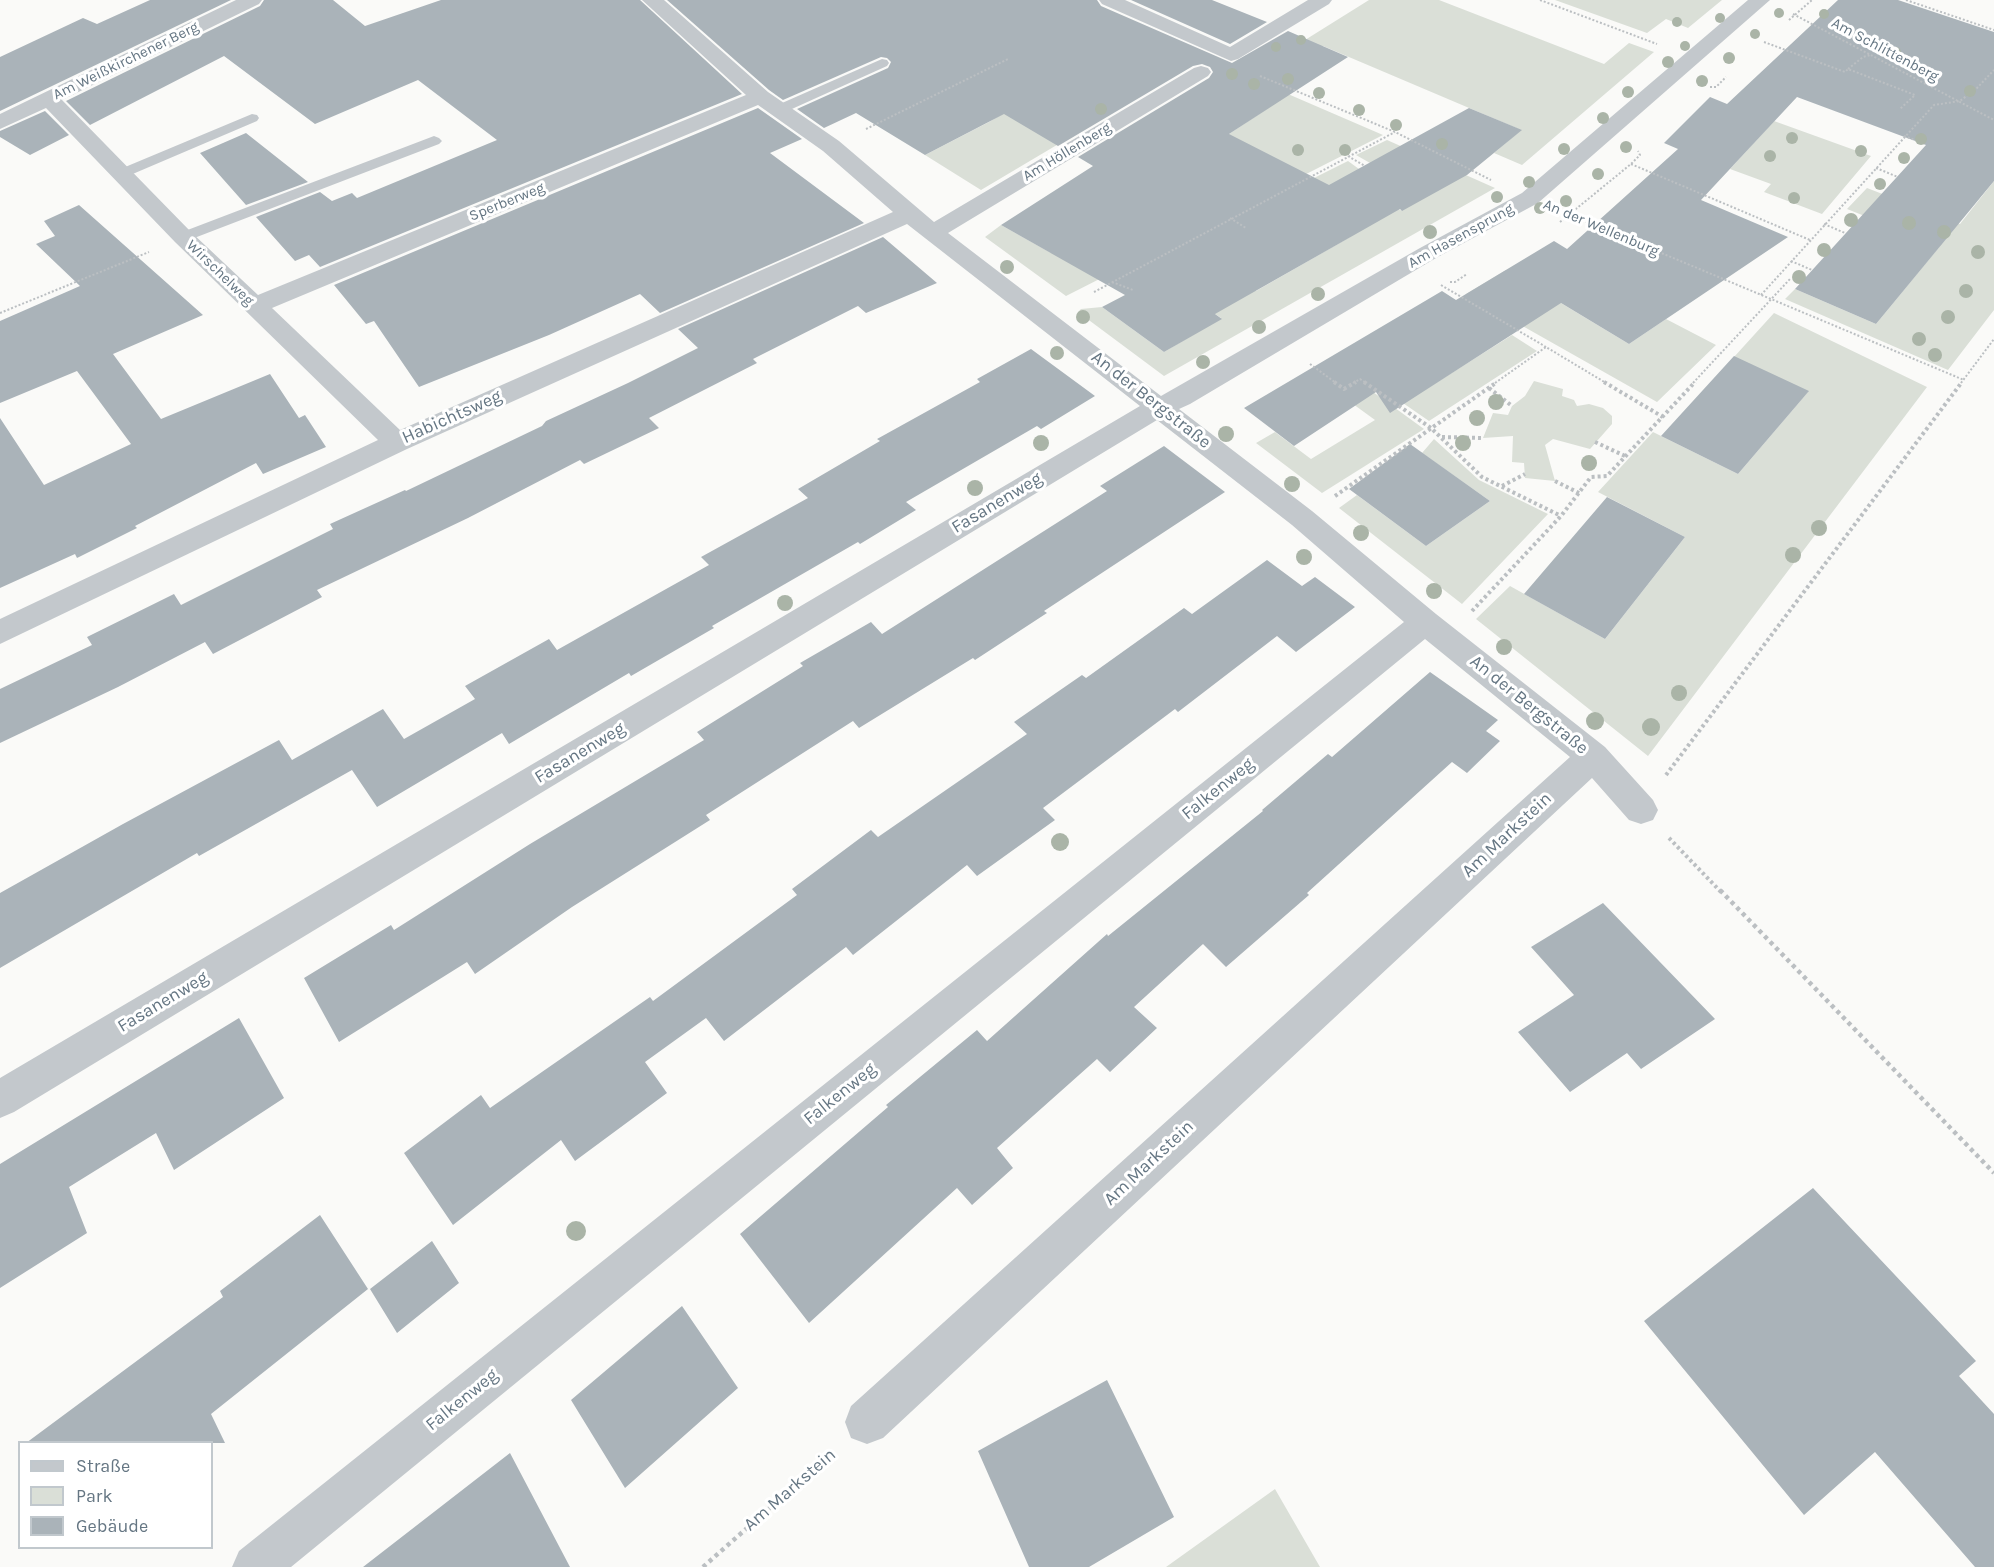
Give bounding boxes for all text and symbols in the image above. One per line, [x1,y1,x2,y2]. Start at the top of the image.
street label: Am Schlittenberg [1828,14,1942,86]
street label: Am Weißkirchener Berg [50,18,202,104]
street label: Am Höllenberg [1020,119,1114,185]
street label: Sperberweg [467,179,547,225]
street label: An der Wellenburg [1540,195,1662,261]
street label: Am Hasensprung [1405,200,1517,272]
street label: Wirschelweg [182,236,258,310]
street label: An der Bergstraße [1087,347,1215,453]
street label: Habichtsweg [399,385,505,449]
street label: Fasanenweg [948,468,1046,538]
street label: An der Bergstraße [1466,651,1592,759]
street label: Fasanenweg [531,718,629,788]
street label: Falkenweg [1178,753,1258,825]
street label: Am Markstein [1458,788,1556,882]
street label: Fasanenweg [114,967,212,1037]
street label: Falkenweg [800,1058,880,1130]
street label: Am Markstein [1100,1116,1198,1210]
street label: Falkenweg [422,1364,502,1436]
legend [18,1441,213,1549]
street label: Am Markstein [740,1444,840,1536]
text: Straße [76,1455,130,1477]
text: Park [76,1485,113,1507]
text: Gebäude [76,1515,148,1537]

